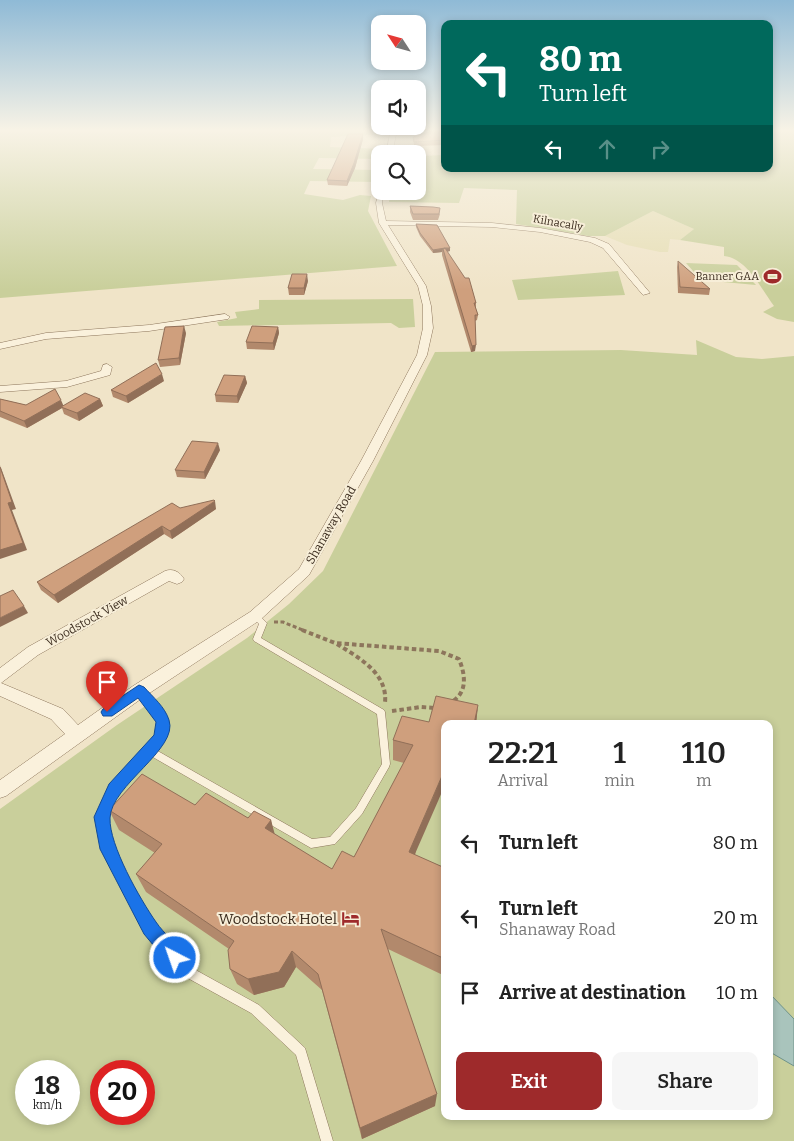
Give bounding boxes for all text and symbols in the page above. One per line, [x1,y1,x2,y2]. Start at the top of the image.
north arrow [371,15,426,70]
map controls [371,15,426,200]
text: 80 m [539,38,622,80]
icon: left [456,40,521,105]
button: sound [371,80,426,135]
text: Turn left [539,80,627,107]
icon: left [540,135,568,163]
icon: ahead [593,135,621,163]
icon: right [646,135,674,163]
button: search [371,145,426,200]
street label: Kilnacally [532,212,584,234]
sports icon: Banner GAA [763,266,783,286]
place label: Banner GAA [695,270,759,283]
street label: Shanaway Road [303,484,359,566]
street label: Woodstock View [44,592,131,649]
pin [86,661,128,712]
icon: arrive [93,668,121,696]
text: 22:21 [488,735,558,771]
text: 1 [613,735,626,771]
text: 110 [682,735,726,771]
text: Arrival [497,771,548,790]
text: min [604,771,635,790]
text: m [696,771,711,790]
icon: left [456,829,484,857]
text: Turn left [499,831,578,854]
text: 80 m [712,831,758,854]
text: Turn left [499,897,578,920]
icon: left [456,904,484,932]
text: 20 m [714,906,758,929]
hotel icon: Woodstock Hotel [341,909,361,929]
place label: Woodstock Hotel [219,910,337,928]
text: Shanaway Road [499,920,616,939]
position arrow [148,931,200,983]
icon: arrive [456,979,484,1007]
text: Arrive at destination [499,981,686,1004]
text: 10 m [716,981,758,1004]
button: Exit [456,1052,602,1110]
button: Share [612,1052,758,1110]
speed limit sign: 20 [90,1060,155,1125]
text: 18 [35,1071,60,1101]
text: km/h [33,1098,62,1112]

